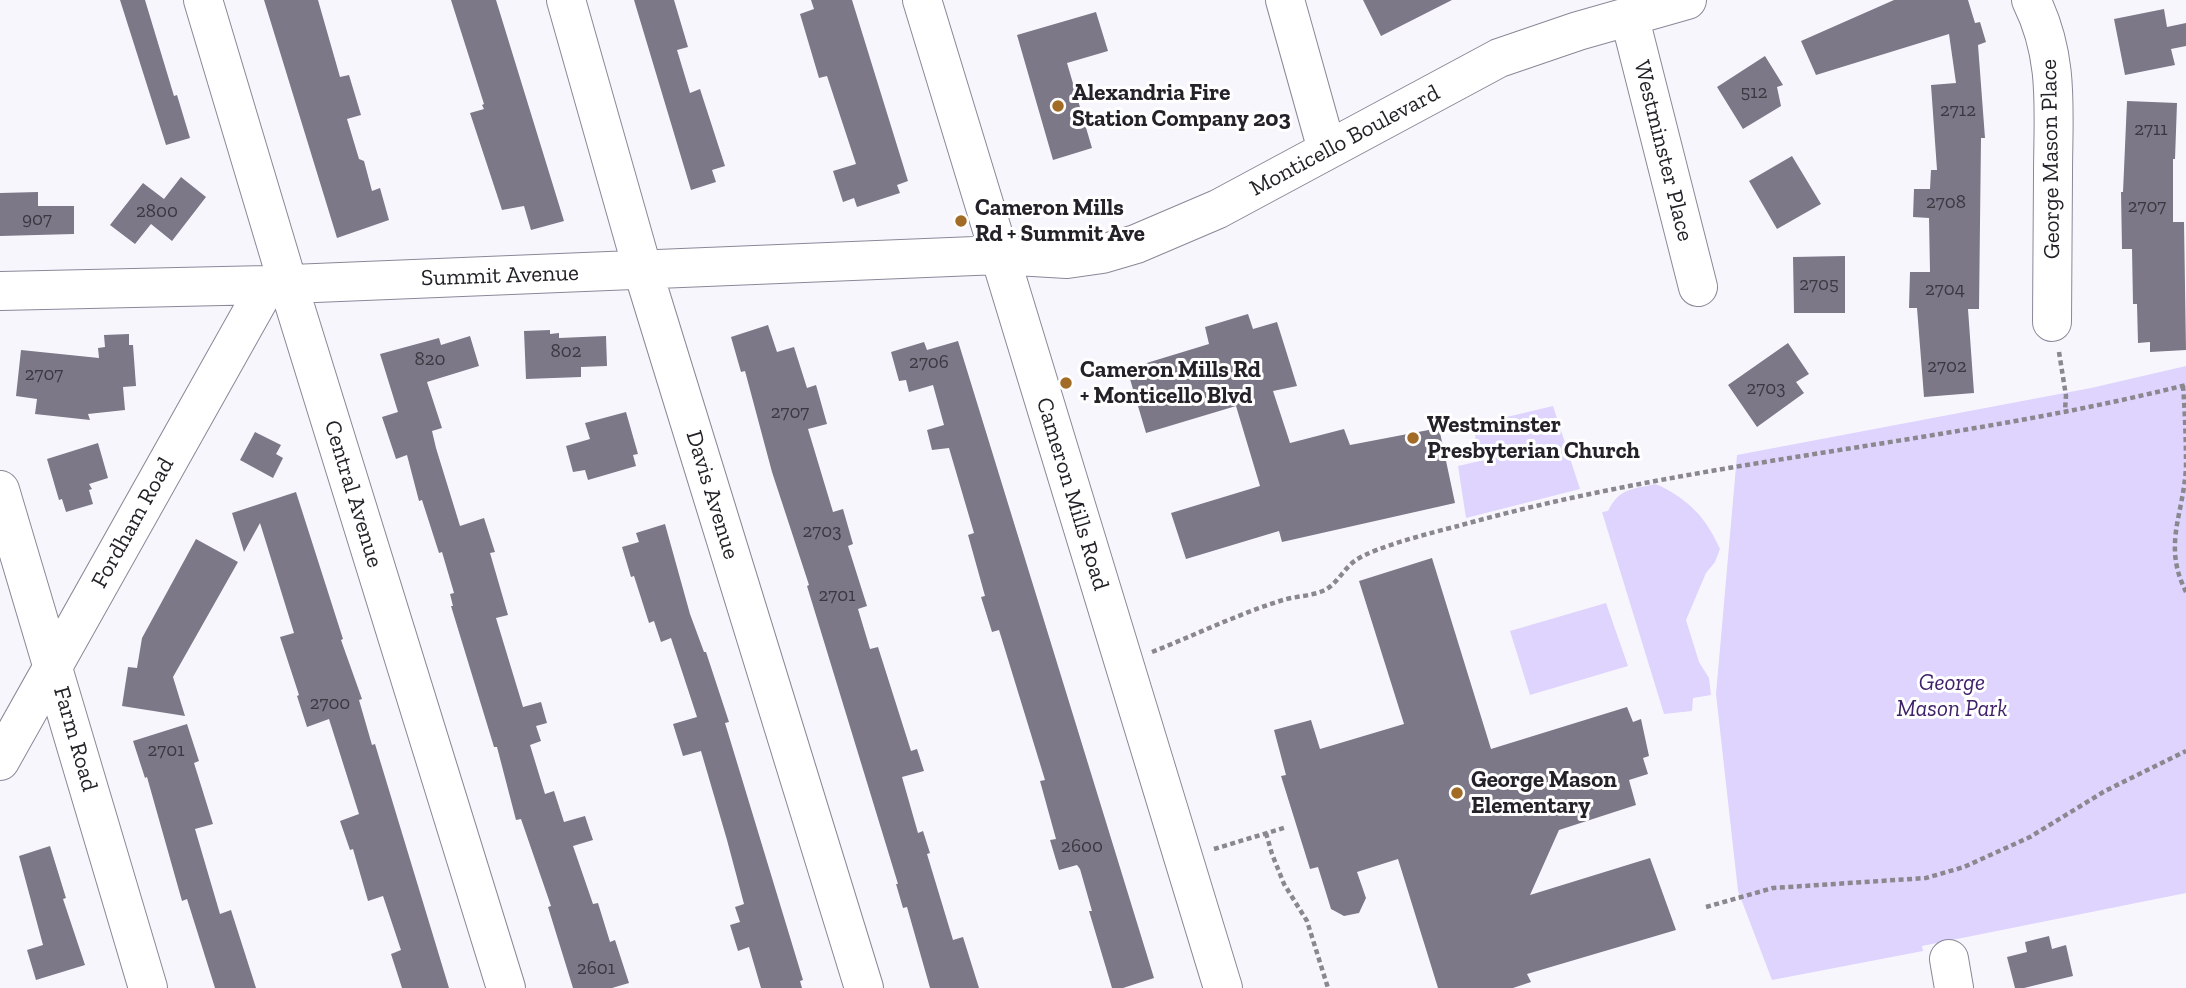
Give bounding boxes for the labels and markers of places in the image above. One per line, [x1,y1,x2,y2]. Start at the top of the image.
place label: Alexandria Fire Station Company 203 [1072,79,1291,133]
marker: Alexandria Fire Station Company 203 [1050,98,1066,114]
place label: Cameron Mills Rd + Summit Ave [975,194,1145,248]
marker: Cameron Mills Rd + Summit Ave [953,213,969,229]
place label: Cameron Mills Rd + Monticello Blvd [1080,356,1261,410]
marker: Cameron Mills Rd + Monticello Blvd [1058,375,1074,391]
place label: Westminster Presbyterian Church [1427,411,1640,465]
marker: Westminster Presbyterian Church [1405,430,1421,446]
place label: George Mason Elementary [1471,766,1617,820]
marker: George Mason Elementary [1449,785,1465,801]

